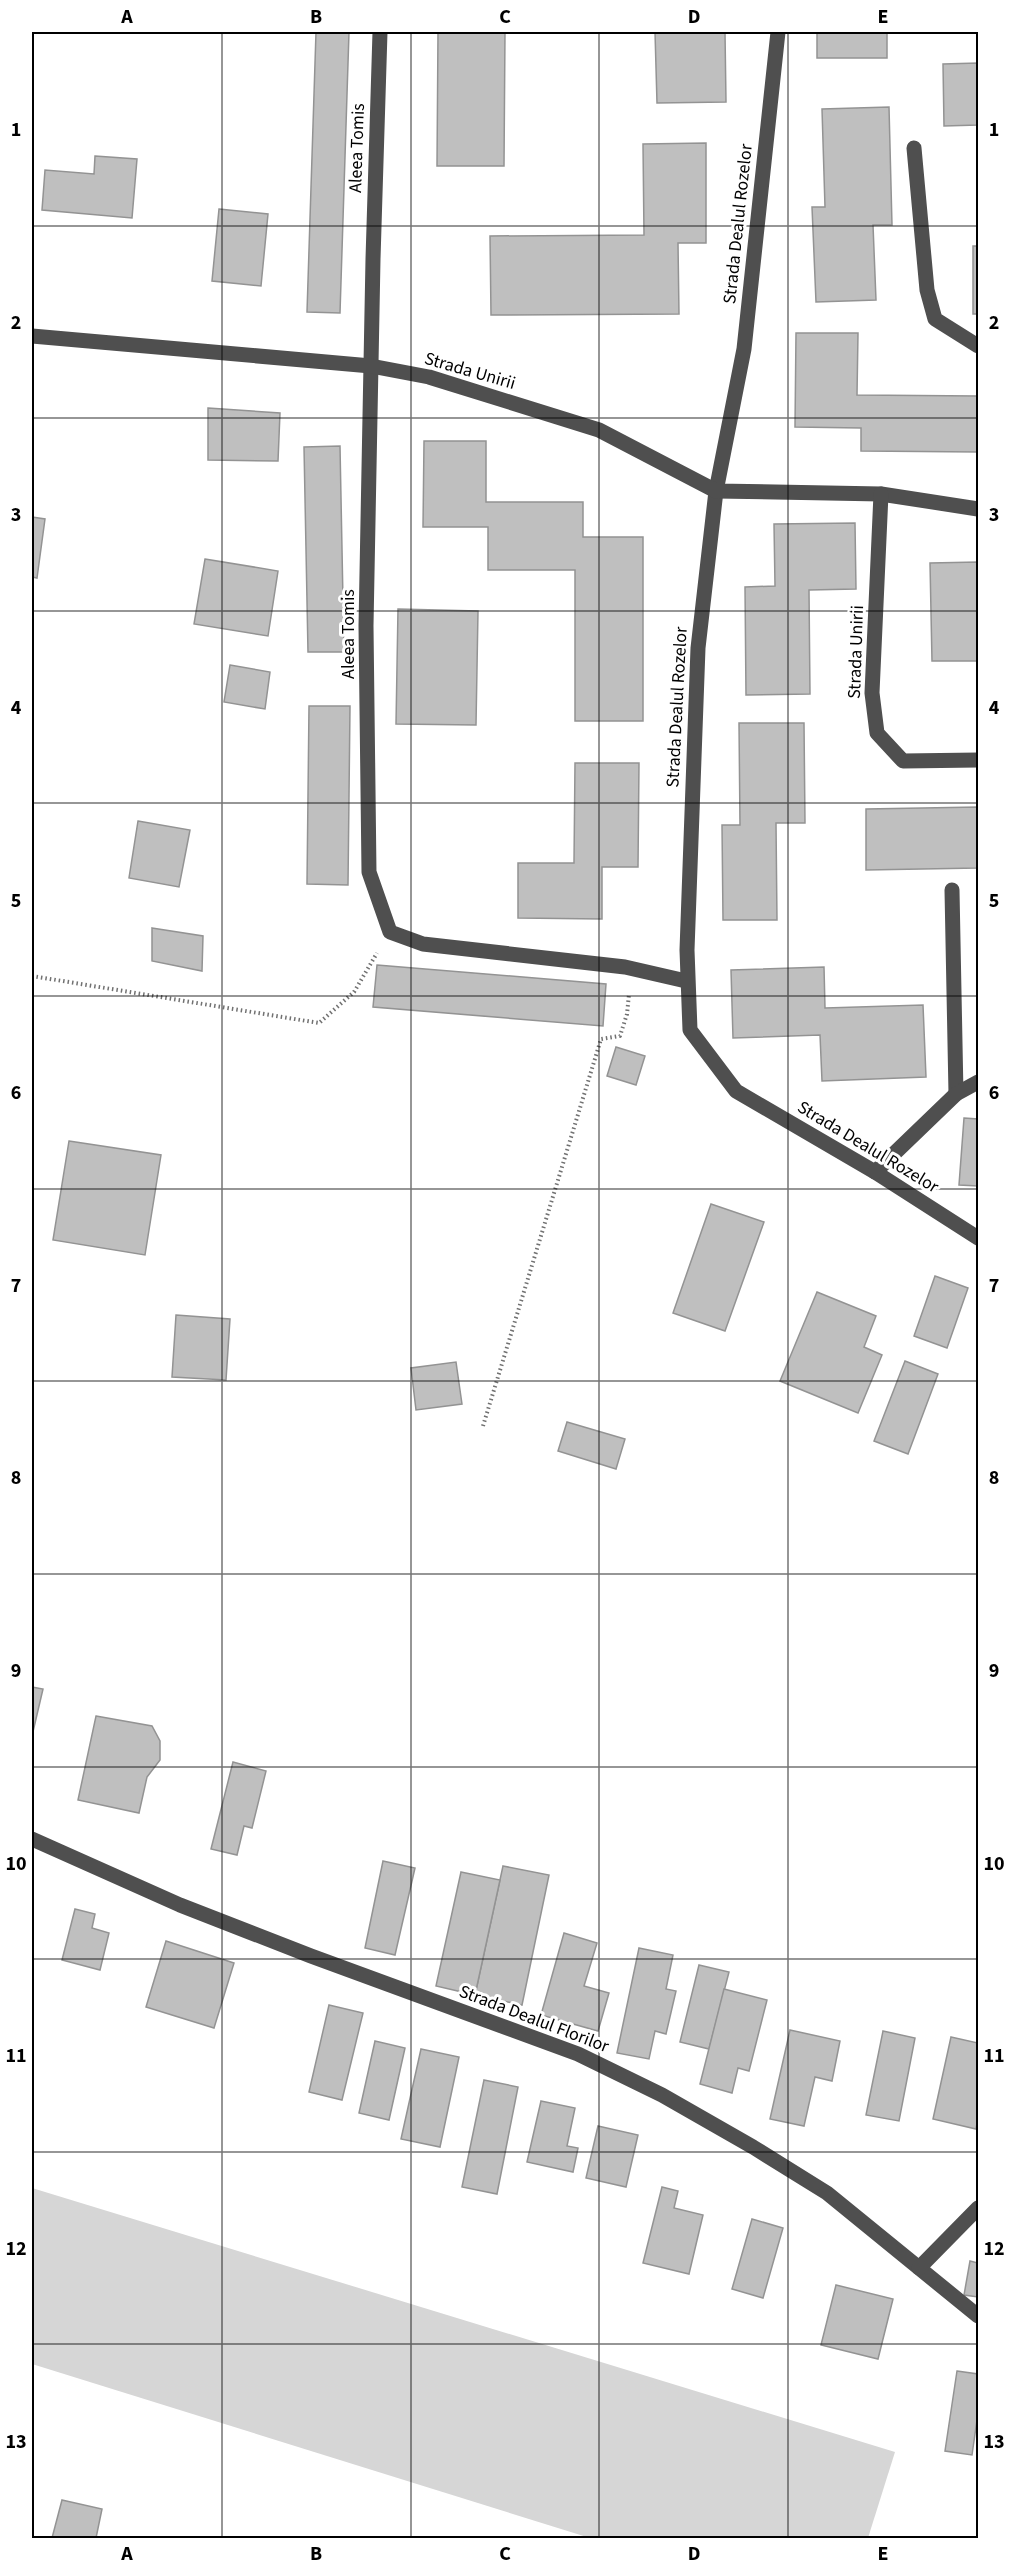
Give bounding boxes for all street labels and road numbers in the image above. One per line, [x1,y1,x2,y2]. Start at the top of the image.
street label: Aleea Tomis [343,103,371,193]
street label: Strada Dealul Rozelor [717,142,759,305]
street label: Strada Unirii [421,346,519,396]
street label: Aleea Tomis [336,589,361,679]
street label: Strada Unirii [842,605,870,699]
street label: Strada Dealul Rozelor [660,625,694,788]
street label: Strada Dealul Rozelor [793,1095,944,1200]
street label: Strada Dealul Florilor [455,1979,613,2059]

